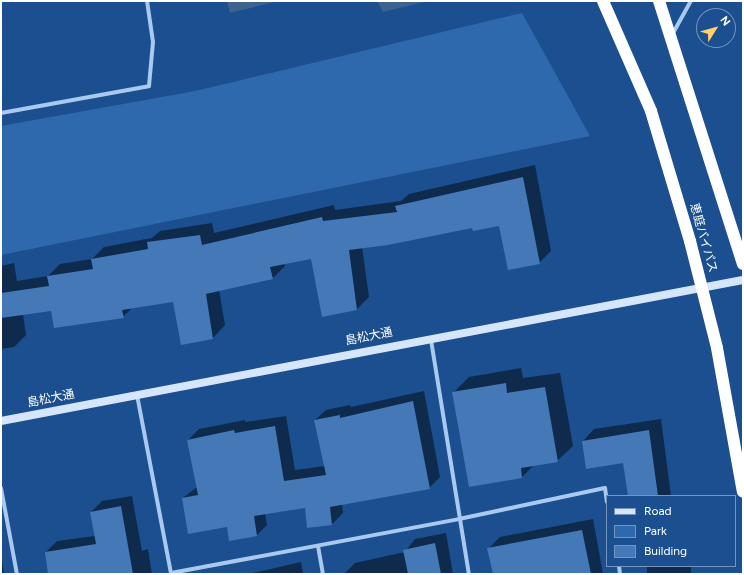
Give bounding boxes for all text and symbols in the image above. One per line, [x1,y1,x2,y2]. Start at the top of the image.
north arrow [696,8,736,48]
text: N [717,14,733,28]
street label: 恵庭バイパス [686,201,720,275]
street label: 島松大通 [344,325,394,349]
street label: 島松大通 [26,387,76,411]
legend [606,495,736,567]
text: Road [644,504,672,518]
text: Park [644,524,667,538]
text: Building [644,544,687,558]

